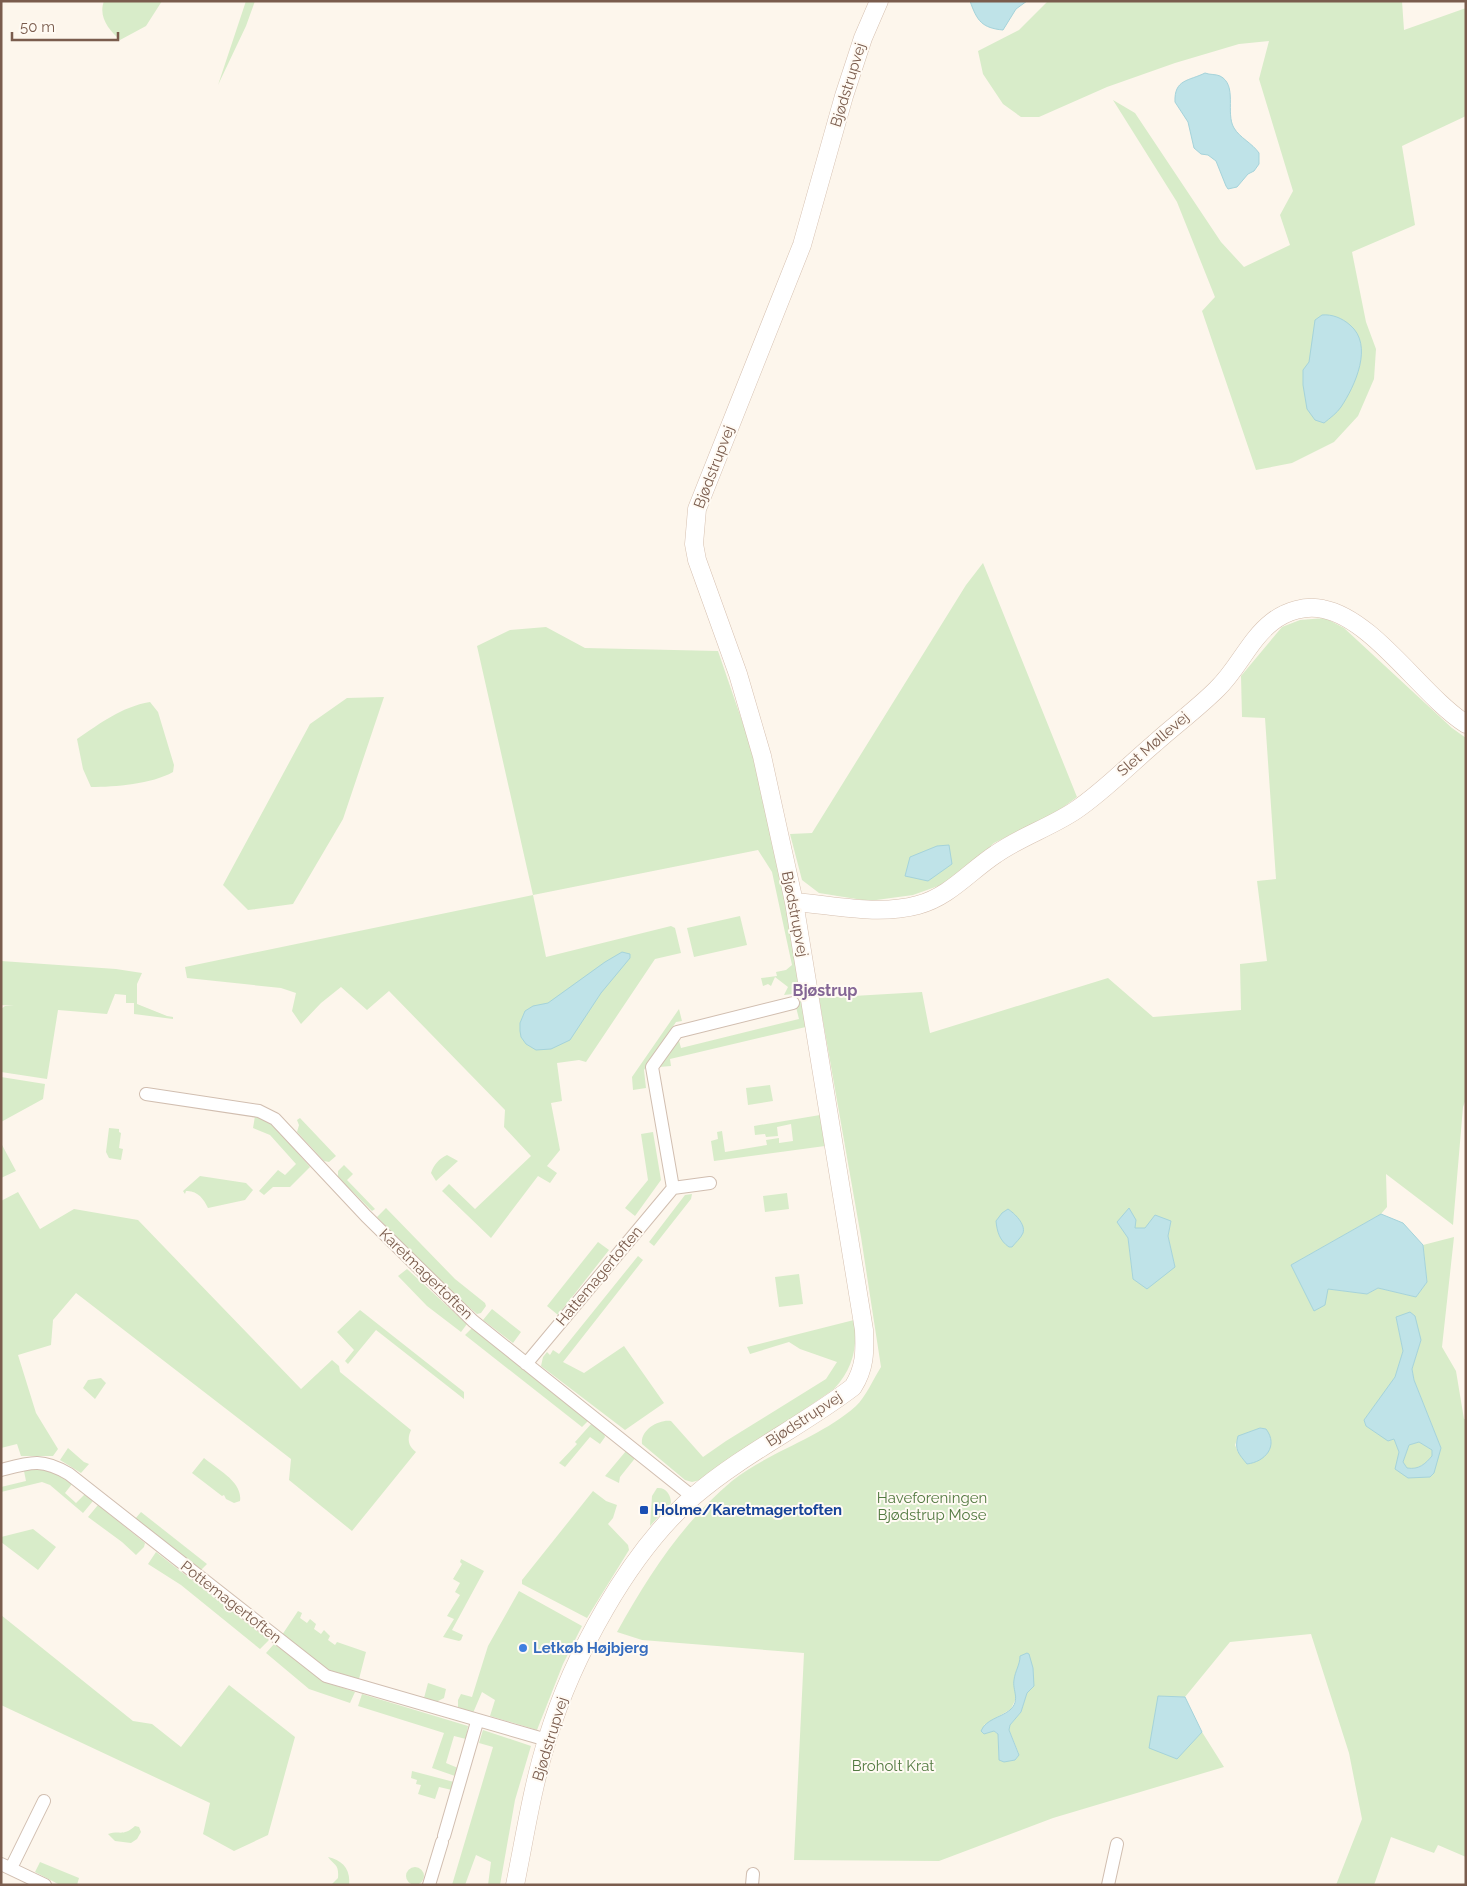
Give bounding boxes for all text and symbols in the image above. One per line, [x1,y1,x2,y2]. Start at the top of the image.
scale bar [12,10,119,42]
text: 50 m [20,18,55,36]
street label: Bjødstrupvej [827,41,869,129]
street label: Bjødstrupvej [690,423,738,511]
street label: Slet Møllevej [1113,708,1193,780]
street label: Bjødstrupvej [778,870,812,958]
district label: Bjøstrup [793,981,857,1000]
street label: Hattemagertoften [552,1223,646,1329]
street label: Karetmagertoften [376,1225,476,1323]
street label: Bjødstrupvej [763,1388,845,1450]
park label: Haveforeningen Bjødstrup Mose [877,1489,987,1524]
place label: Holme/Karetmagertoften [654,1501,842,1519]
marker: Holme/Karetmagertoften [638,1504,650,1516]
street label: Pottemagertoften [177,1557,285,1647]
place label: Letkøb Højbjerg [533,1639,648,1657]
marker: Letkøb Højbjerg [517,1642,529,1654]
street label: Bjødstrupvej [529,1695,571,1783]
park label: Broholt Krat [852,1757,934,1775]

